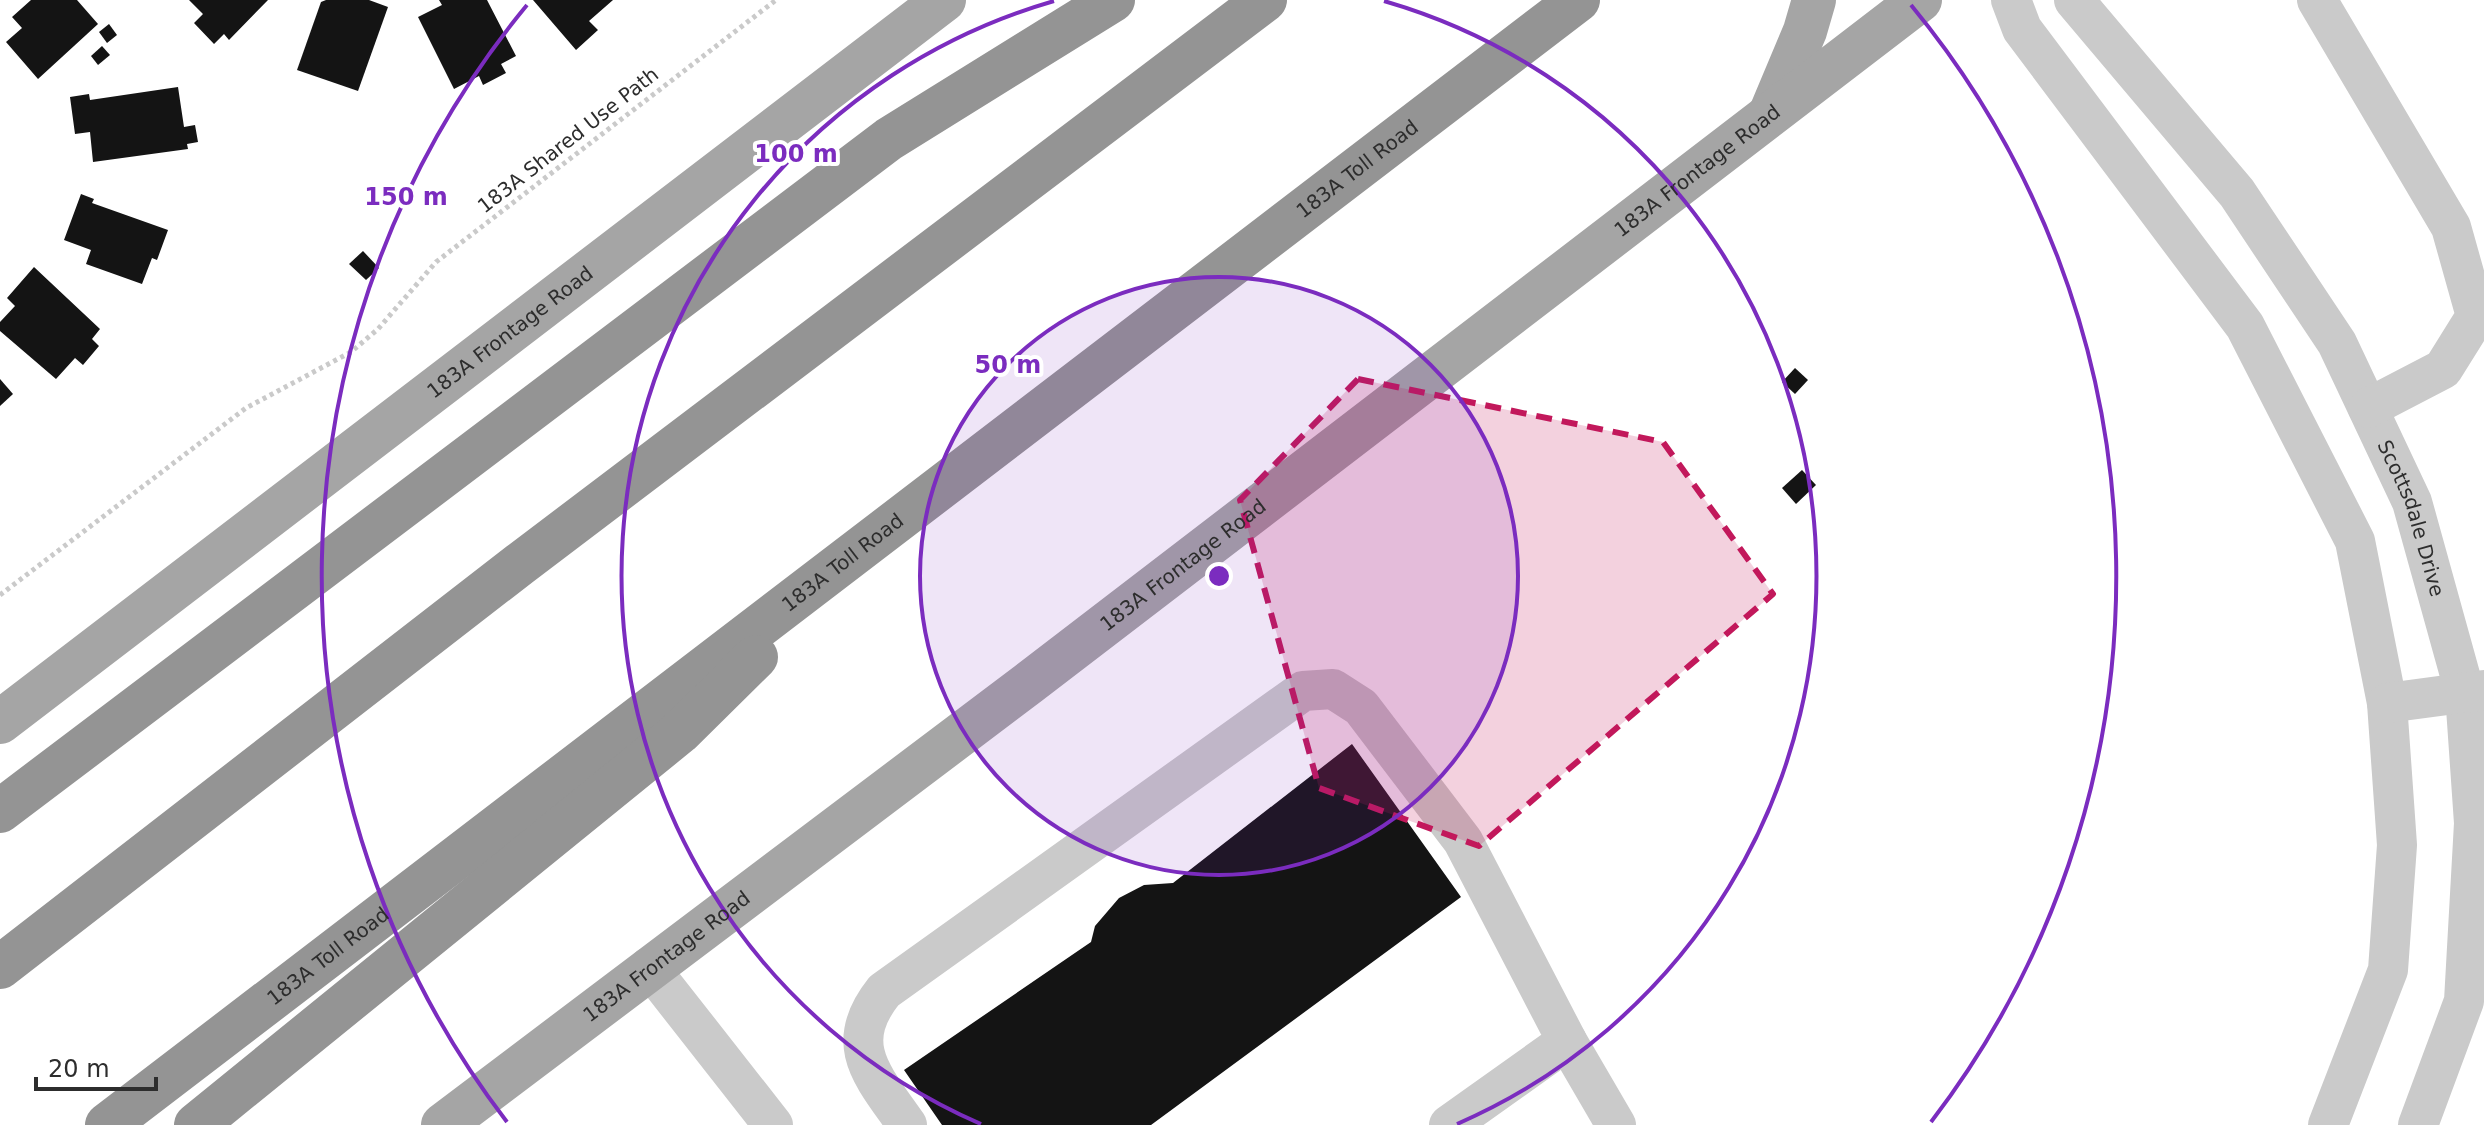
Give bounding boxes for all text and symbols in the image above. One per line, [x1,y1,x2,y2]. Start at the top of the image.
street label: 183A Shared Use Path [473,62,663,218]
street label: 183A Frontage Road [1609,100,1785,242]
street label: 183A Toll Road [1292,115,1423,223]
text: 100 m [754,140,838,168]
text: 150 m [364,183,448,211]
street label: 183A Frontage Road [422,261,598,403]
text: 50 m [975,351,1041,379]
street label: Scottsdale Drive [2373,436,2450,599]
street label: 183A Frontage Road [1095,494,1271,636]
street label: 183A Toll Road [777,508,908,617]
centre of rings [1205,562,1233,590]
street label: 183A Frontage Road [578,886,755,1027]
street label: 183A Toll Road [262,902,394,1010]
scale bar [36,1041,156,1091]
text: 20 m [48,1055,110,1083]

